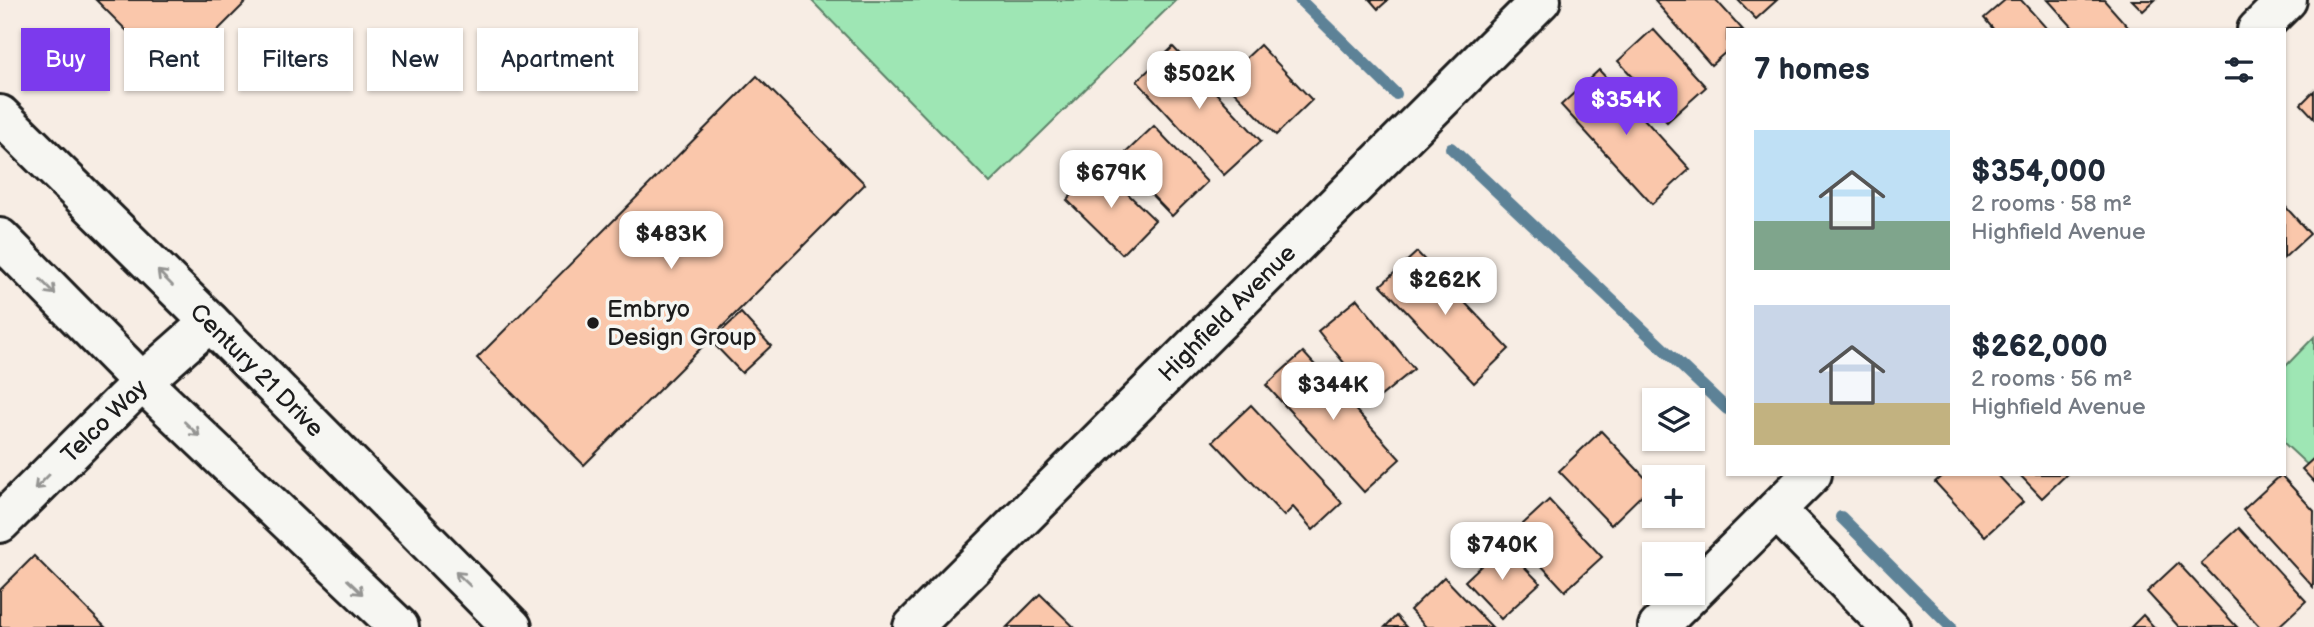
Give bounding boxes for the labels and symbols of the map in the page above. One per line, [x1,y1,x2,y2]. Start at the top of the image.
pin: $502K [1150,52,1248,111]
pin: $354K [1577,78,1675,137]
pin: $679K [1062,150,1160,210]
pin: $483K [622,212,720,271]
street label: Highfield Avenue [1153,239,1302,388]
pin: $262K [1396,258,1494,317]
one-way arrow [157,270,174,287]
one-way arrow [39,278,56,295]
place label: Embryo Design Group [607,295,757,352]
street label: Century 21 Drive [184,297,330,443]
marker: Embryo Design Group [585,315,601,331]
pin: $344K [1284,362,1382,422]
street label: Telco Way [55,373,153,469]
one-way arrow [183,421,200,438]
one-way arrow [33,473,50,490]
pin: $740K [1453,522,1551,582]
one-way arrow [455,571,472,588]
one-way arrow [347,579,364,596]

